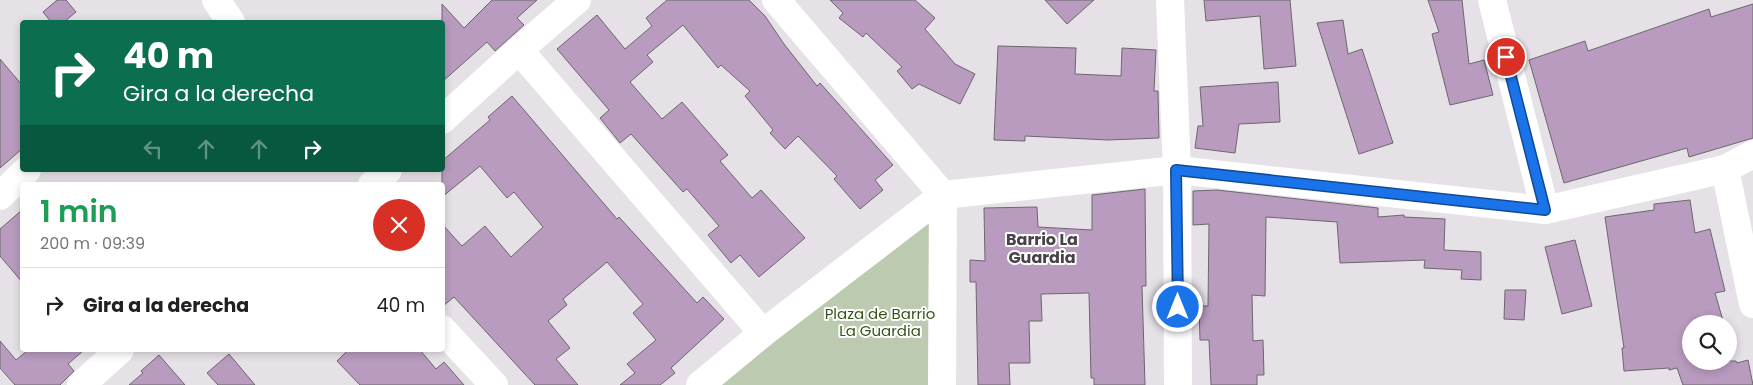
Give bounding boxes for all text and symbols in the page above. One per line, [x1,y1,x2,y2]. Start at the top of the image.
text: 40 m [123,31,214,80]
pin [1485,36,1527,78]
icon: right [40,40,105,105]
icon: arrive [1492,43,1520,71]
text: Gira a la derecha [123,78,314,109]
icon: left [139,135,167,163]
icon: ahead [192,135,220,163]
icon: ahead [245,135,273,163]
icon: right [298,135,326,163]
text: 1 min [40,190,118,233]
button: close [373,199,425,251]
district label: Barrio La Guardia [1006,228,1078,269]
text: 200 m · 09:39 [40,232,145,255]
position arrow [1151,280,1203,332]
icon: right [40,291,68,319]
text: Gira a la derecha [83,292,249,319]
text: 40 m [376,292,425,319]
park label: Plaza de Barrio La Guardia [825,303,935,341]
map controls [1682,315,1737,370]
button: search [1682,315,1737,370]

